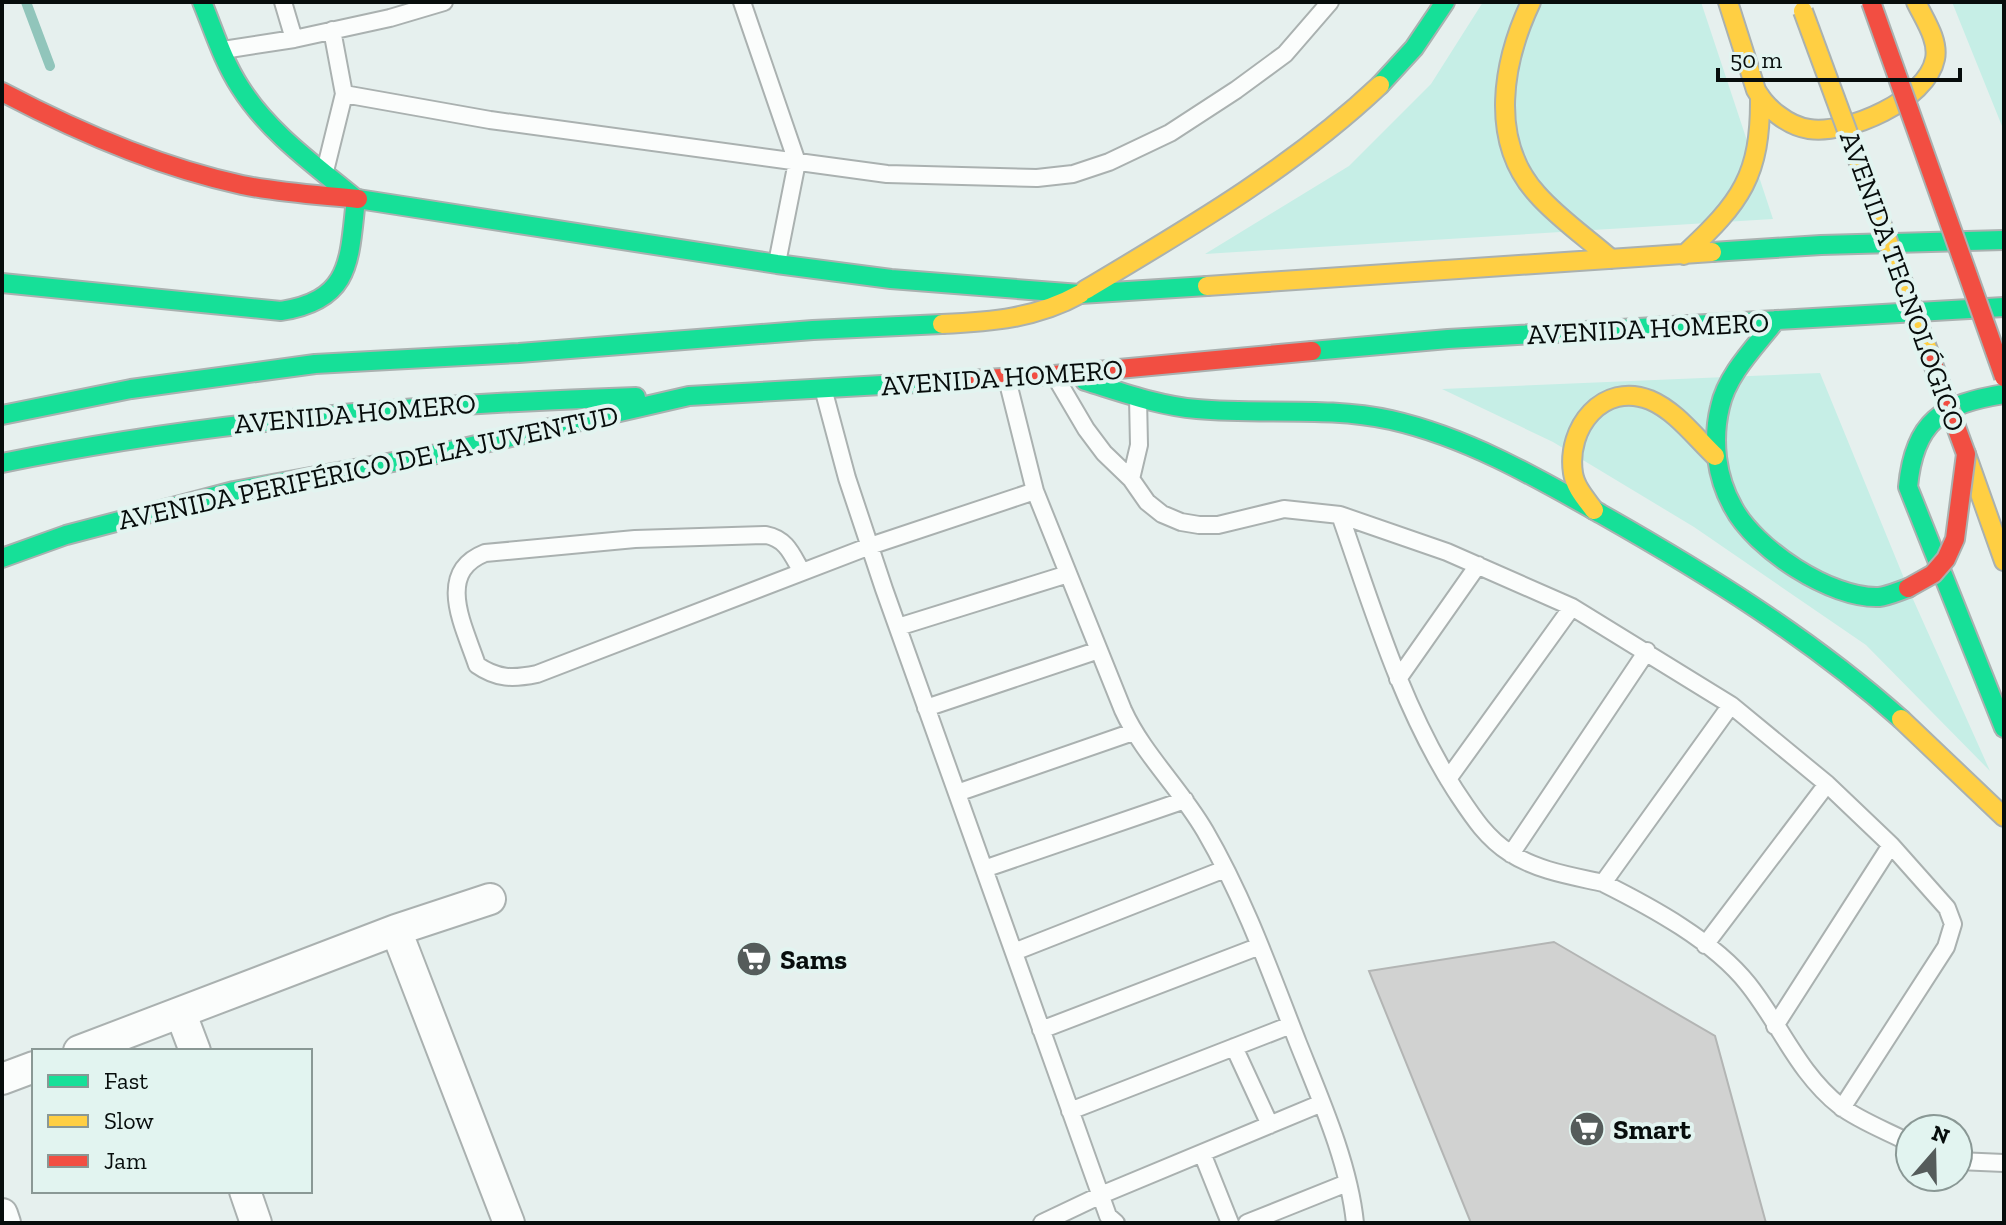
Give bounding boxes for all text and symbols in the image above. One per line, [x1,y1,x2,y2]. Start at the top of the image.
scale bar [1718,32,1960,82]
text: 50 m [1730,45,1783,74]
street label: AVENIDA TECNOLÓGICO [1833,127,1972,436]
street label: AVENIDA HOMERO [1526,306,1770,351]
street label: AVENIDA HOMERO [880,353,1124,402]
street label: AVENIDA HOMERO [233,386,477,441]
street label: AVENIDA PERIFÉRICO DE LA JUVENTUD [115,398,621,537]
supermarket icon: Sams [735,940,773,978]
place label: Sams [780,943,847,976]
legend [32,1049,312,1193]
text: Fast [104,1066,148,1095]
text: Slow [104,1106,154,1135]
supermarket icon: Smart [1568,1110,1606,1148]
place label: Smart [1613,1113,1692,1146]
north arrow [1894,1113,1974,1193]
text: N [1928,1119,1953,1150]
text: Jam [104,1146,147,1175]

